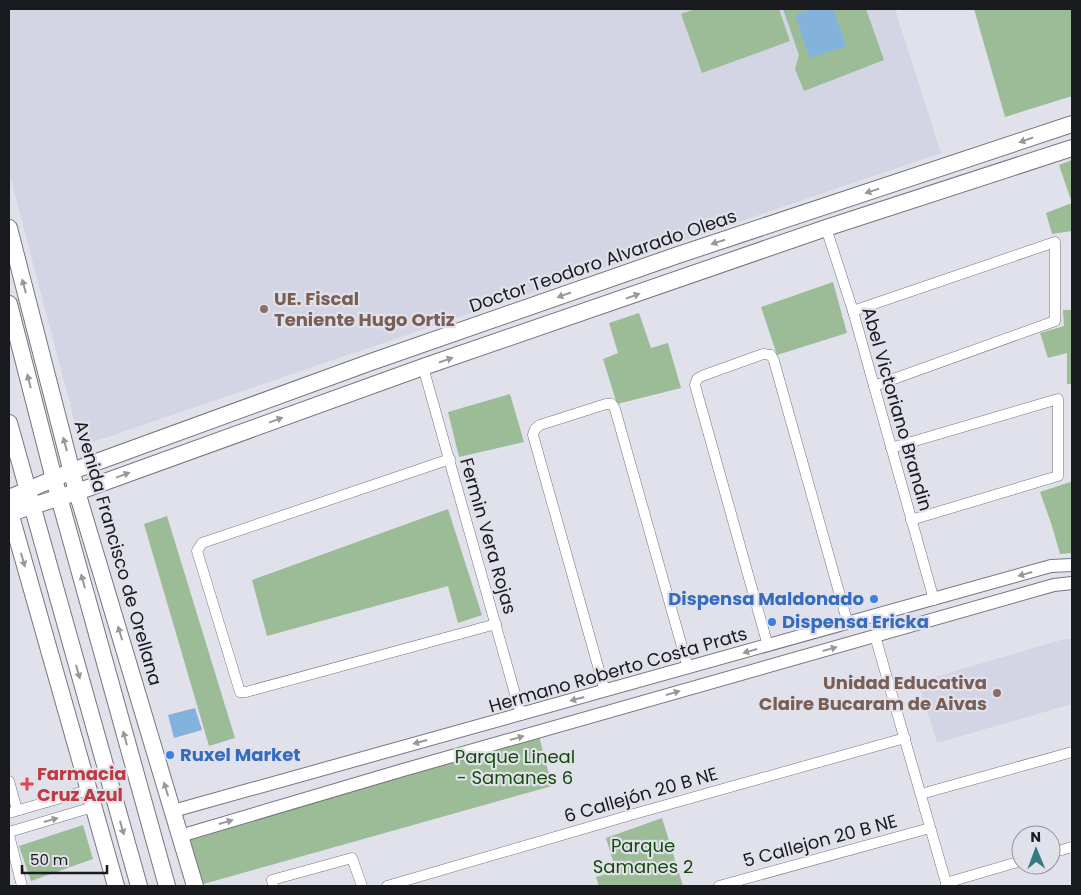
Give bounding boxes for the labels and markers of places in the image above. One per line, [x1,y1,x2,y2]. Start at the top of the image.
place label: UE. Fiscal Teniente Hugo Ortiz [274,286,455,332]
marker: UE. Fiscal Teniente Hugo Ortiz [258,303,270,315]
place label: Dispensa Maldonado [668,586,864,611]
marker: Dispensa Maldonado [868,593,880,605]
place label: Dispensa Ericka [782,609,929,634]
marker: Dispensa Ericka [766,616,778,628]
place label: Unidad Educativa Claire Bucaram de Aivas [759,670,987,716]
marker: Unidad Educativa Claire Bucaram de Aivas [991,687,1003,699]
place label: Ruxel Market [180,742,301,767]
marker: Ruxel Market [164,749,176,761]
place label: Farmacia Cruz Azul [37,761,126,807]
marker: Farmacia Cruz Azul [21,778,33,790]

